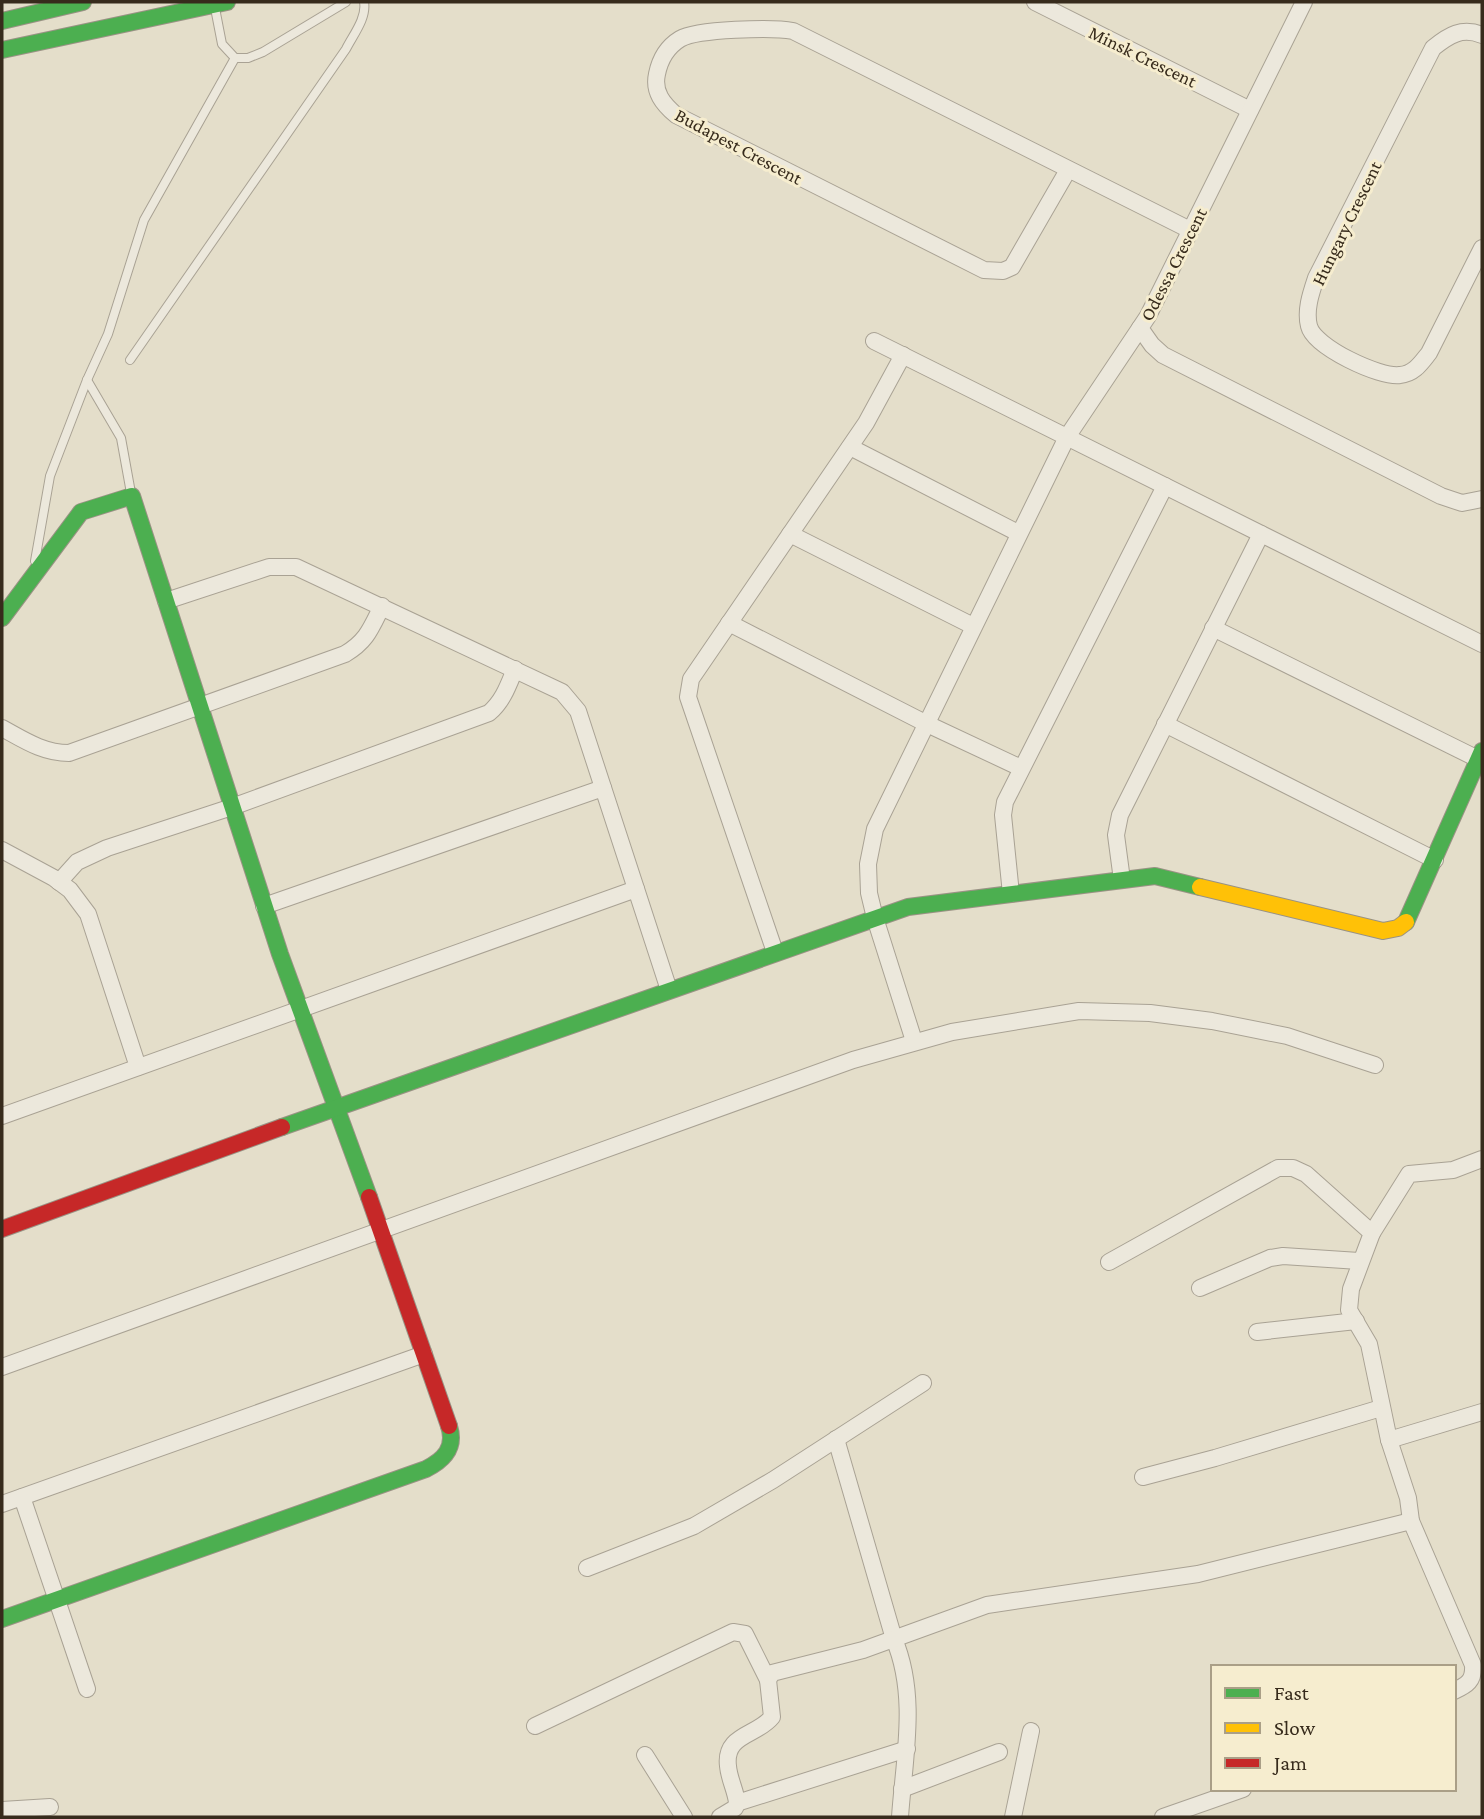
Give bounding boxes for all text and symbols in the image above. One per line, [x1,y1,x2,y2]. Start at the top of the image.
street label: Minsk Crescent [1086,21,1201,92]
street label: Budapest Crescent [672,104,807,189]
street label: Hungary Crescent [1307,157,1386,289]
street label: Odessa Crescent [1136,203,1211,324]
legend [1211,1665,1456,1791]
text: Fast [1274,1681,1310,1705]
text: Slow [1274,1716,1316,1740]
text: Jam [1272,1751,1307,1775]

